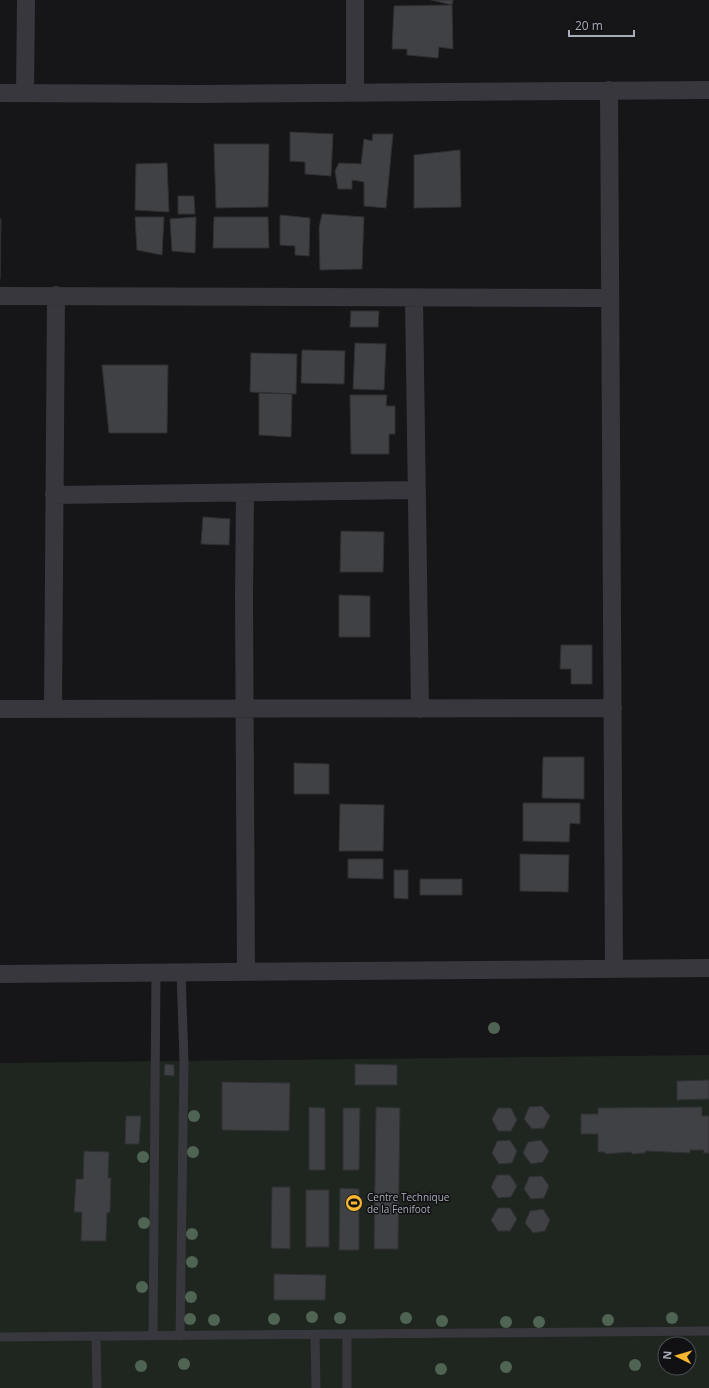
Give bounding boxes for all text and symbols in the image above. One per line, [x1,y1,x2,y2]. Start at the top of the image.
scale bar [569,12,634,38]
text: 20 m [575,17,603,34]
place label: Centre Technique de la Fenifoot [367,1190,450,1216]
sports icon: Centre Technique de la Fenifoot [344,1193,364,1213]
north arrow [657,1336,697,1376]
text: N [659,1350,674,1360]

